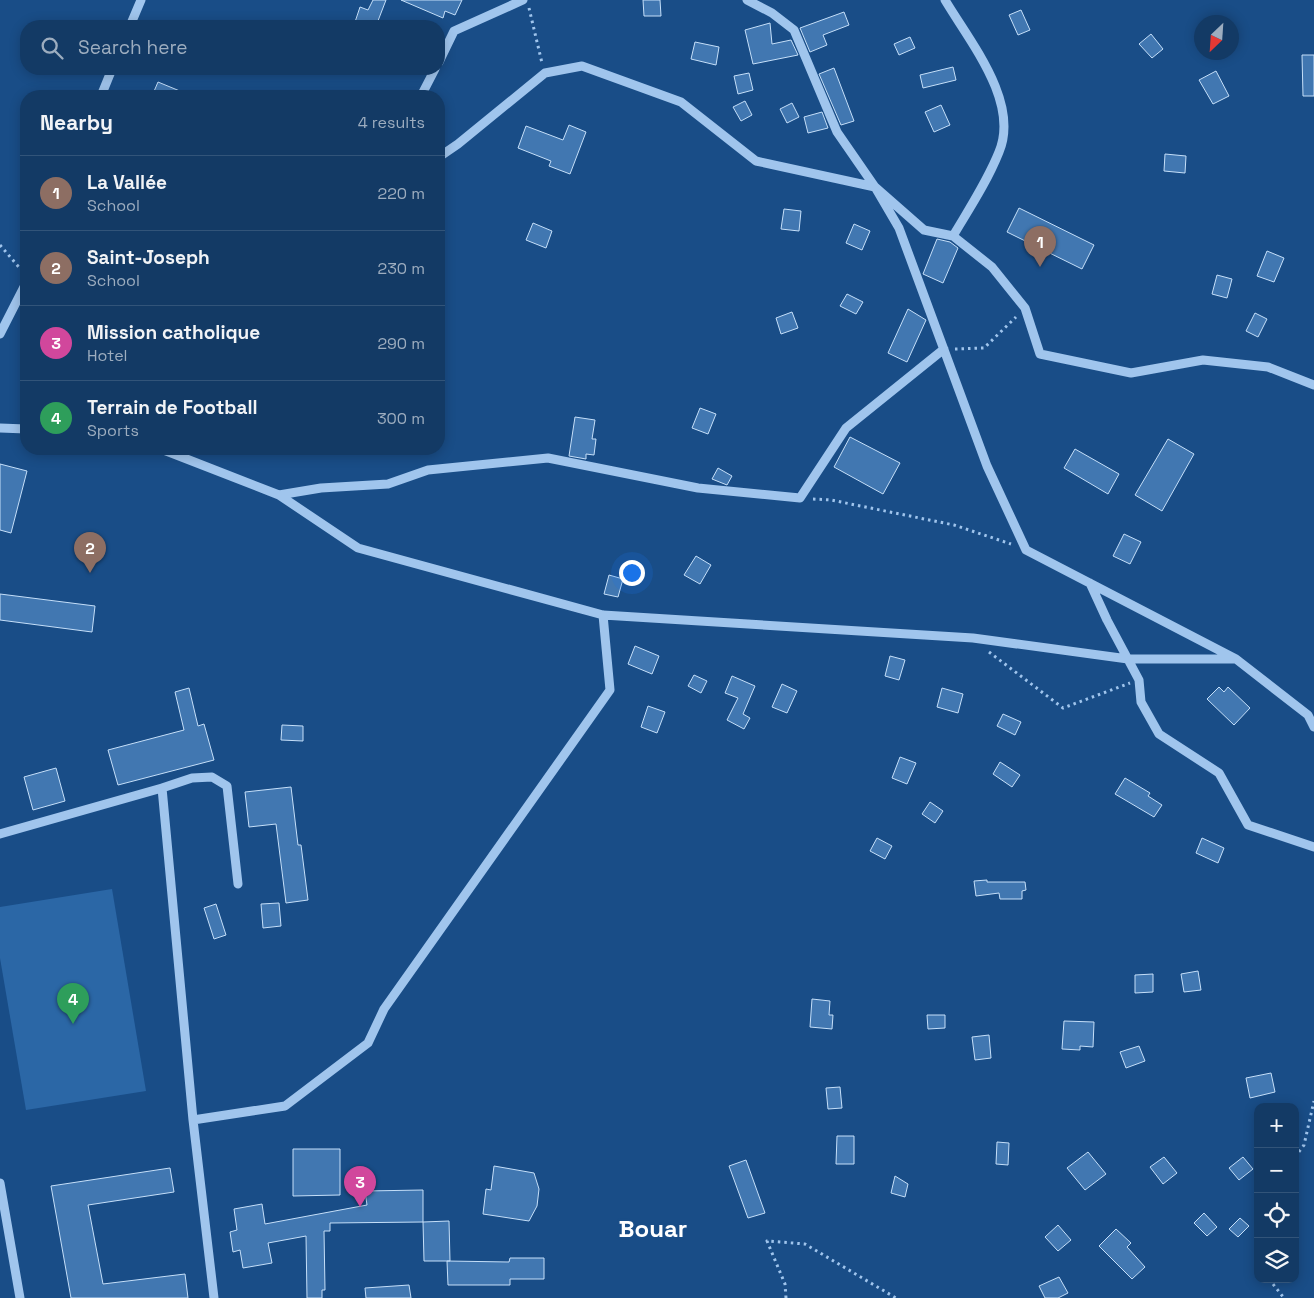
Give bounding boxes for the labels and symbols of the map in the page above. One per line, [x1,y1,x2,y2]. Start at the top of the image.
north arrow [1194,15,1239,60]
pin: 1 [1024,226,1056,267]
pin: 2 [74,532,106,573]
your location [619,560,645,586]
pin: 4 [57,983,89,1024]
pin: 3 [344,1166,376,1207]
district label: Bouar [619,1213,687,1244]

